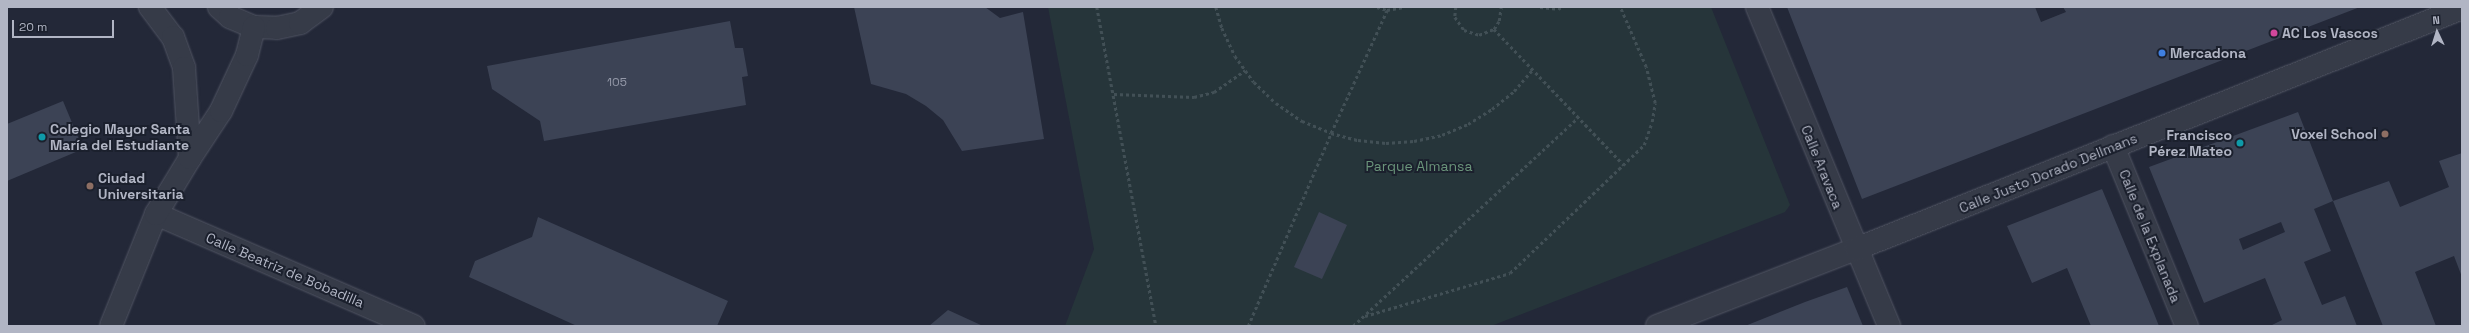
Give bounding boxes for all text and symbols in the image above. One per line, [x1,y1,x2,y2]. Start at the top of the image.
scale bar [14,12,116,38]
north arrow [2417,12,2457,52]
text: N [2432,13,2440,27]
text: 20 m [19,19,47,35]
place label: AC Los Vascos [2282,25,2378,41]
marker: AC Los Vascos [2269,28,2279,38]
place label: Mercadona [2170,45,2246,61]
marker: Mercadona [2157,48,2167,58]
house number: 105 [607,76,627,90]
place label: Colegio Mayor Santa María del Estudiante [50,121,190,154]
street label: Calle Aravaca [1798,123,1846,211]
place label: Voxel School [2291,126,2377,142]
place label: Francisco Pérez Mateo [2149,127,2232,160]
marker: Voxel School [2380,129,2390,139]
street label: Calle Justo Dorado Dellmans [1957,130,2139,216]
marker: Colegio Mayor Santa María del Estudiante [37,132,47,142]
marker: Francisco Pérez Mateo [2235,138,2245,148]
park label: Parque Almansa [1365,158,1473,174]
street label: Calle de la Explanada [2116,167,2184,305]
place label: Ciudad Universitaria [98,170,184,202]
marker: Ciudad Universitaria [85,181,95,191]
street label: Calle Beatriz de Bobadilla [203,229,367,311]

